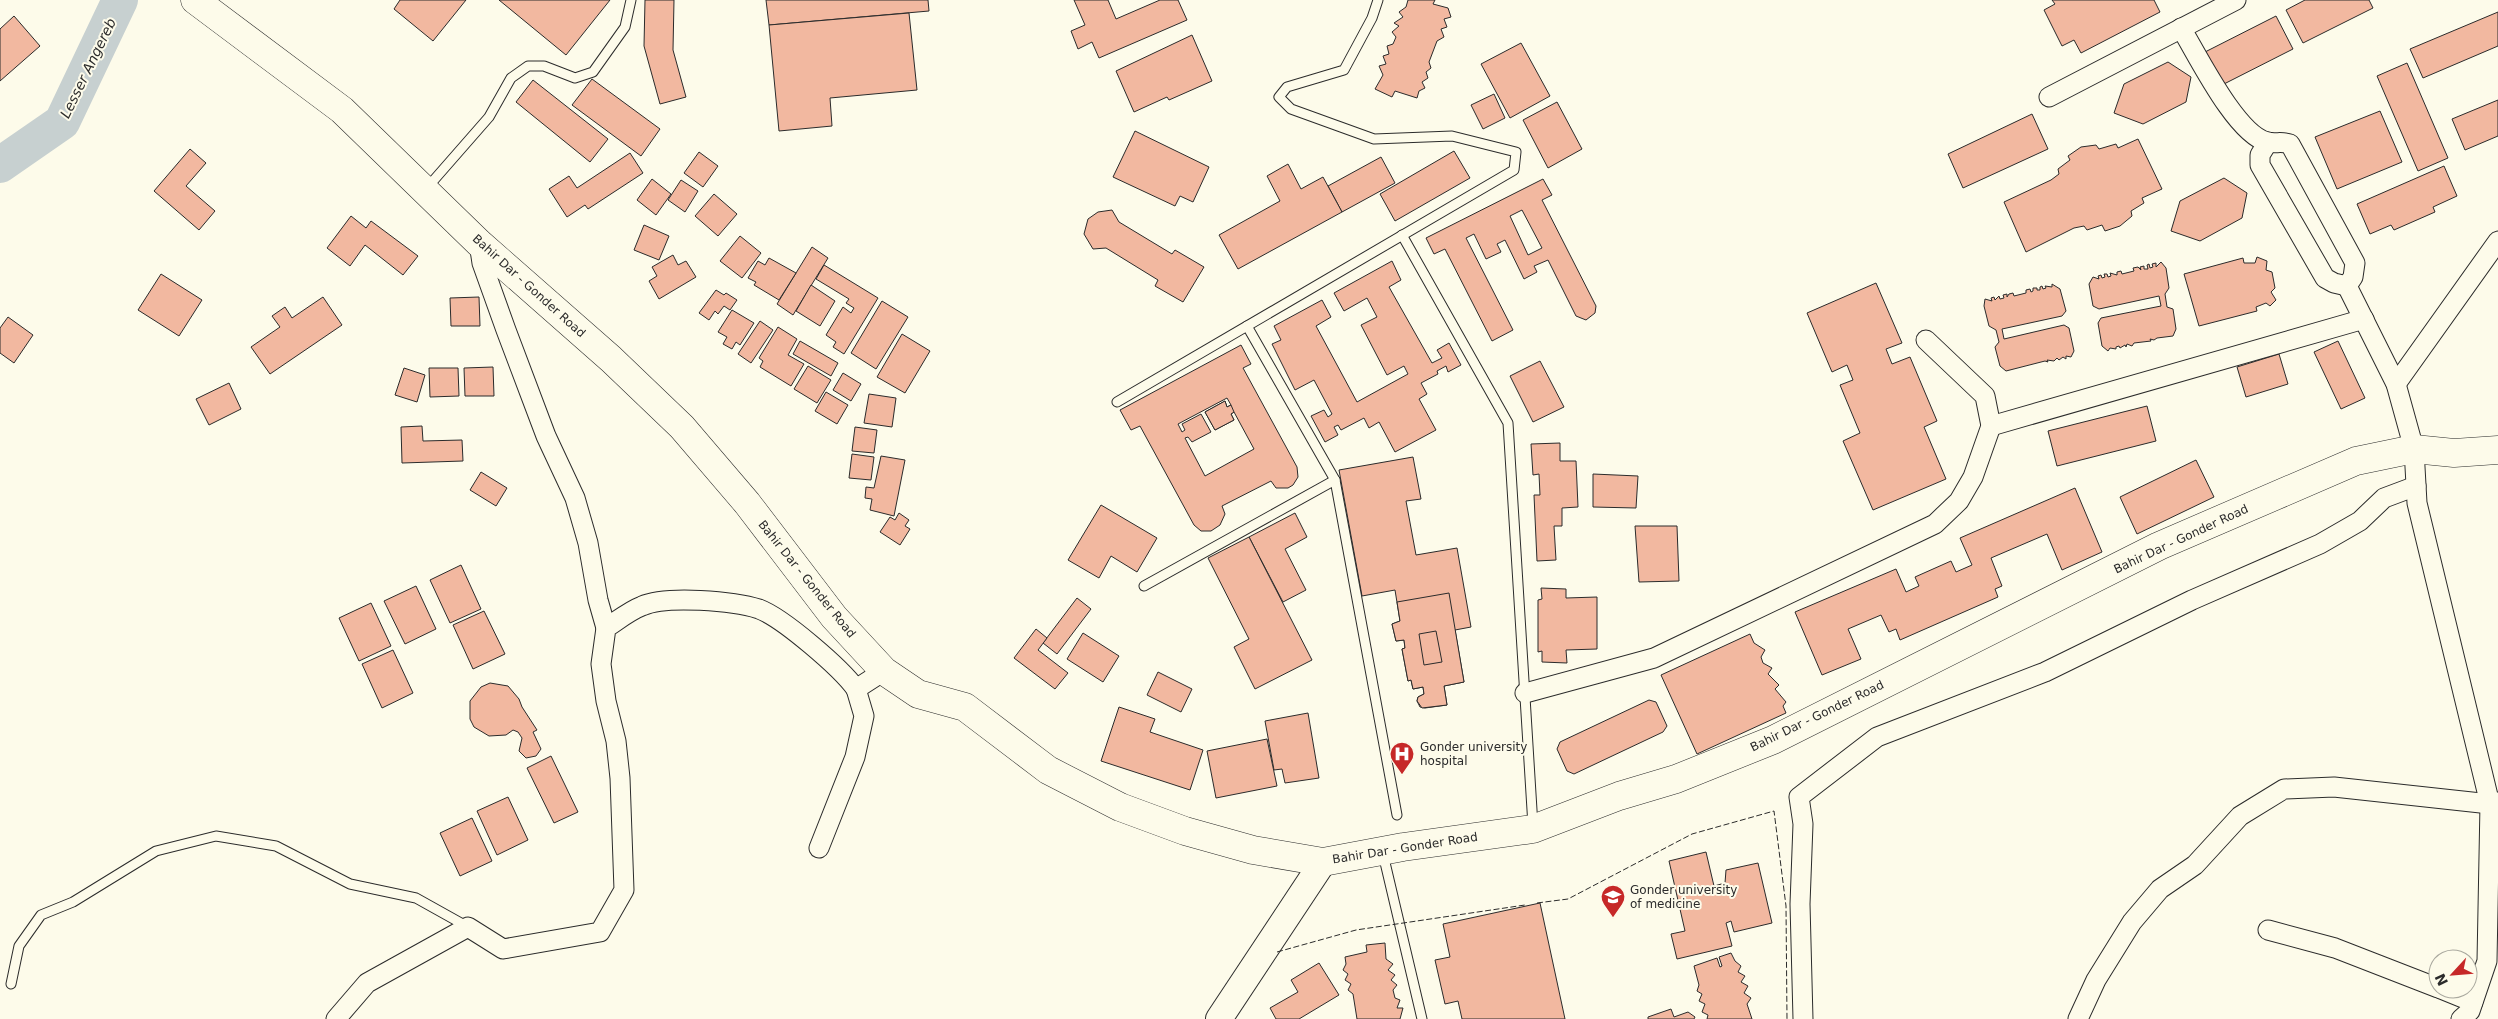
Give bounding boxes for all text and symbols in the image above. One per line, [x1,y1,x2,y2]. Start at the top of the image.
water label: Lesser Angereb [57,15,119,121]
street label: Bahir Dar - Gonder Road [470,232,588,340]
street label: Bahir Dar - Gonder Road [2111,502,2251,576]
street label: Bahir Dar - Gonder Road [755,518,859,640]
street label: Bahir Dar - Gonder Road [1748,678,1886,754]
place label: Gonder university hospital [1420,740,1527,768]
hospital icon: Gonder university hospital [1389,741,1415,775]
street label: Bahir Dar - Gonder Road [1331,830,1479,866]
place label: Gonder university of medicine [1630,883,1737,911]
school or university icon: Gonder university of medicine [1600,884,1626,918]
north arrow [2428,949,2478,999]
text: N [2432,971,2451,988]

